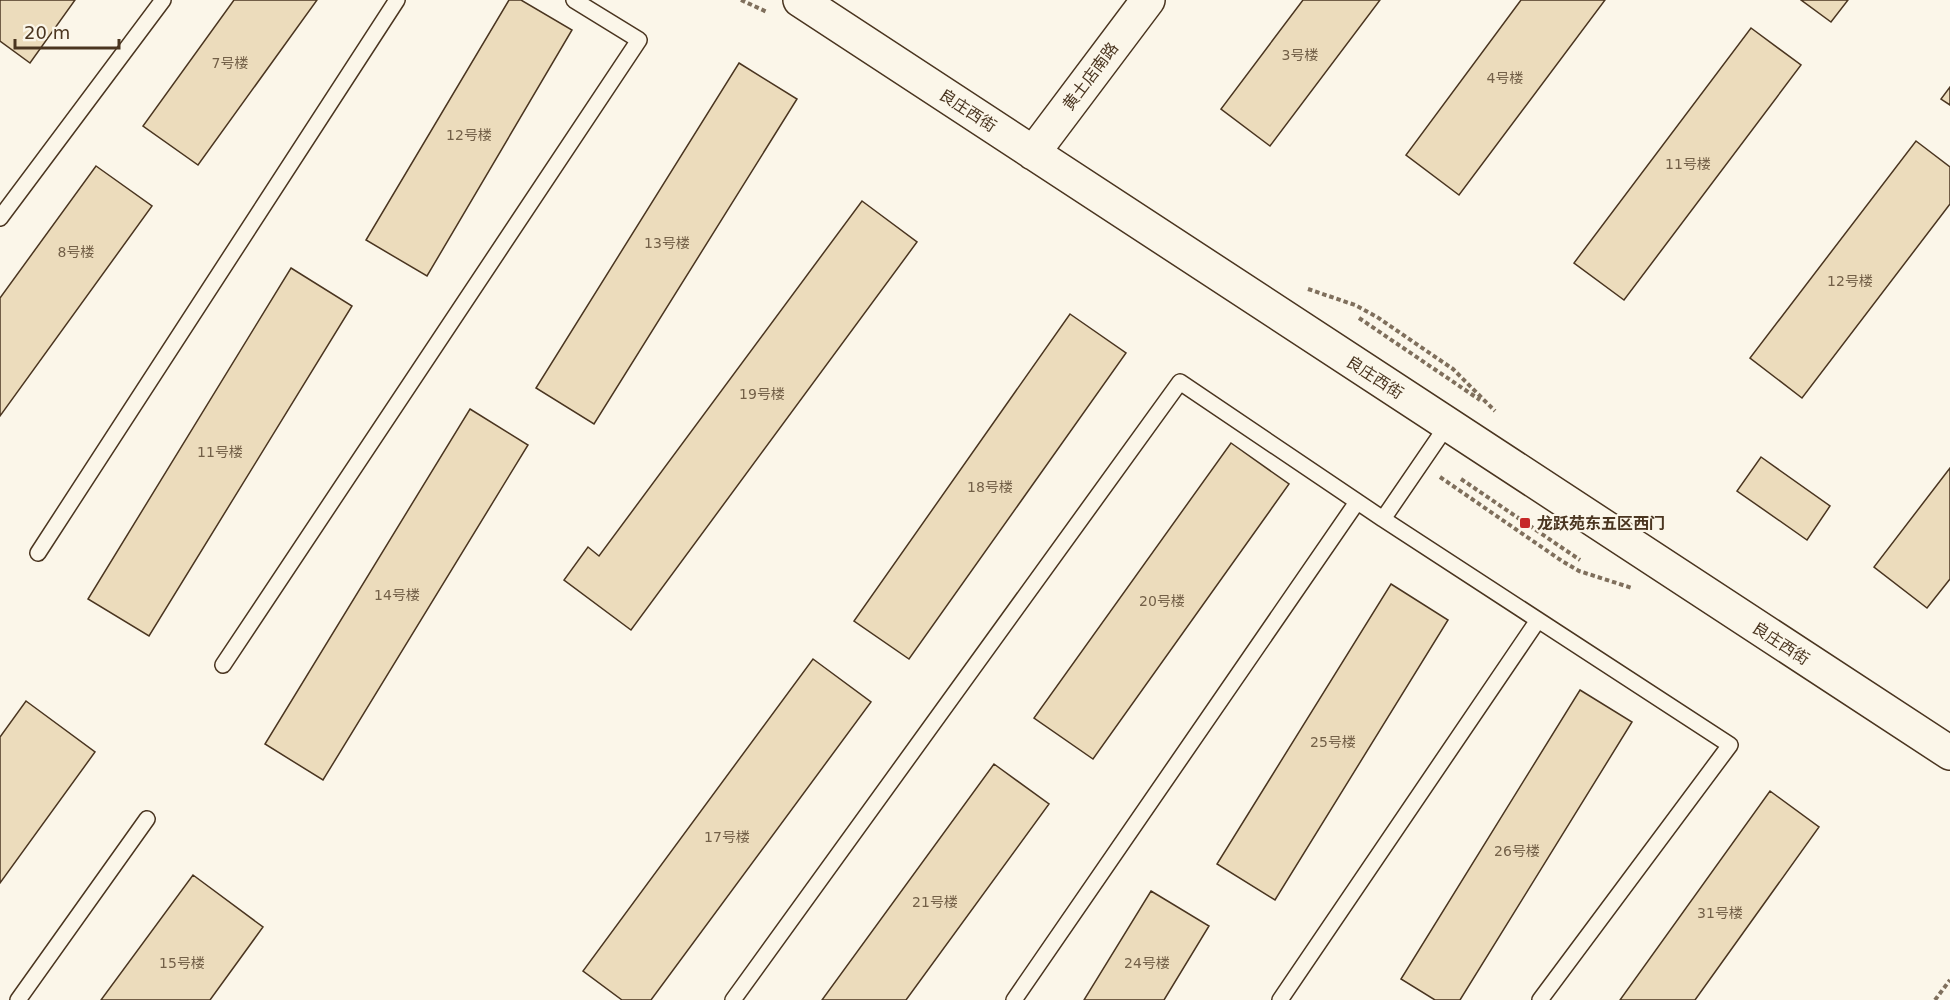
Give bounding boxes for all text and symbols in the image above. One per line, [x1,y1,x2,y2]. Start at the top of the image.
scale bar [15,12,118,50]
text: 20 m [24,22,70,43]
street label: 黄土店南路 [1059,39,1122,114]
house number: 3号楼 [1282,47,1318,63]
house number: 7号楼 [212,55,248,71]
house number: 4号楼 [1487,70,1523,86]
street label: 良庄西街 [936,85,1000,136]
house number: 12号楼 [446,127,492,143]
house number: 11号楼 [1665,156,1711,172]
house number: 13号楼 [644,235,690,251]
house number: 8号楼 [58,244,94,260]
house number: 12号楼 [1827,273,1873,289]
street label: 良庄西街 [1343,352,1407,403]
house number: 19号楼 [739,386,785,402]
house number: 11号楼 [197,444,243,460]
house number: 18号楼 [967,479,1013,495]
place label: 龙跃苑东五区西门 [1537,514,1665,533]
marker: 龙跃苑东五区西门 [1518,516,1532,530]
house number: 14号楼 [374,587,420,603]
house number: 20号楼 [1139,593,1185,609]
street label: 良庄西街 [1749,618,1813,669]
house number: 25号楼 [1310,734,1356,750]
house number: 17号楼 [704,829,750,845]
house number: 26号楼 [1494,843,1540,859]
house number: 21号楼 [912,894,958,910]
house number: 31号楼 [1697,905,1743,921]
house number: 15号楼 [159,955,205,971]
house number: 24号楼 [1124,955,1170,971]

